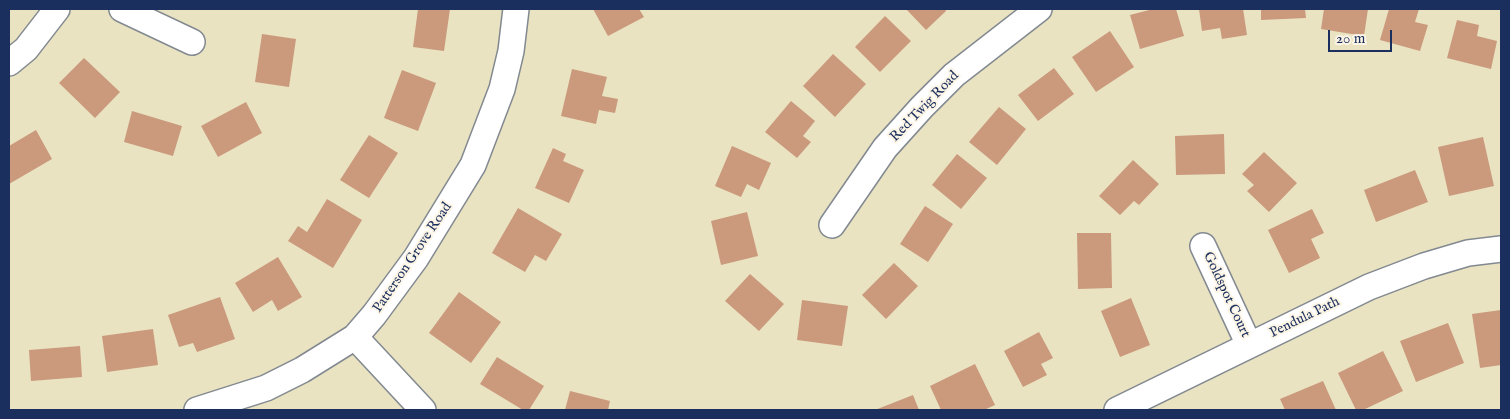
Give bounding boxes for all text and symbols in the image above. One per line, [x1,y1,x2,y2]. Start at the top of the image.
scale bar [1330,20,1394,52]
text: 20 m [1336,29,1365,48]
street label: Red Twig Road [887,68,963,146]
street label: Patterson Grove Road [370,200,456,316]
street label: Goldspot Court [1199,250,1253,340]
street label: Pendula Path [1267,294,1343,342]

